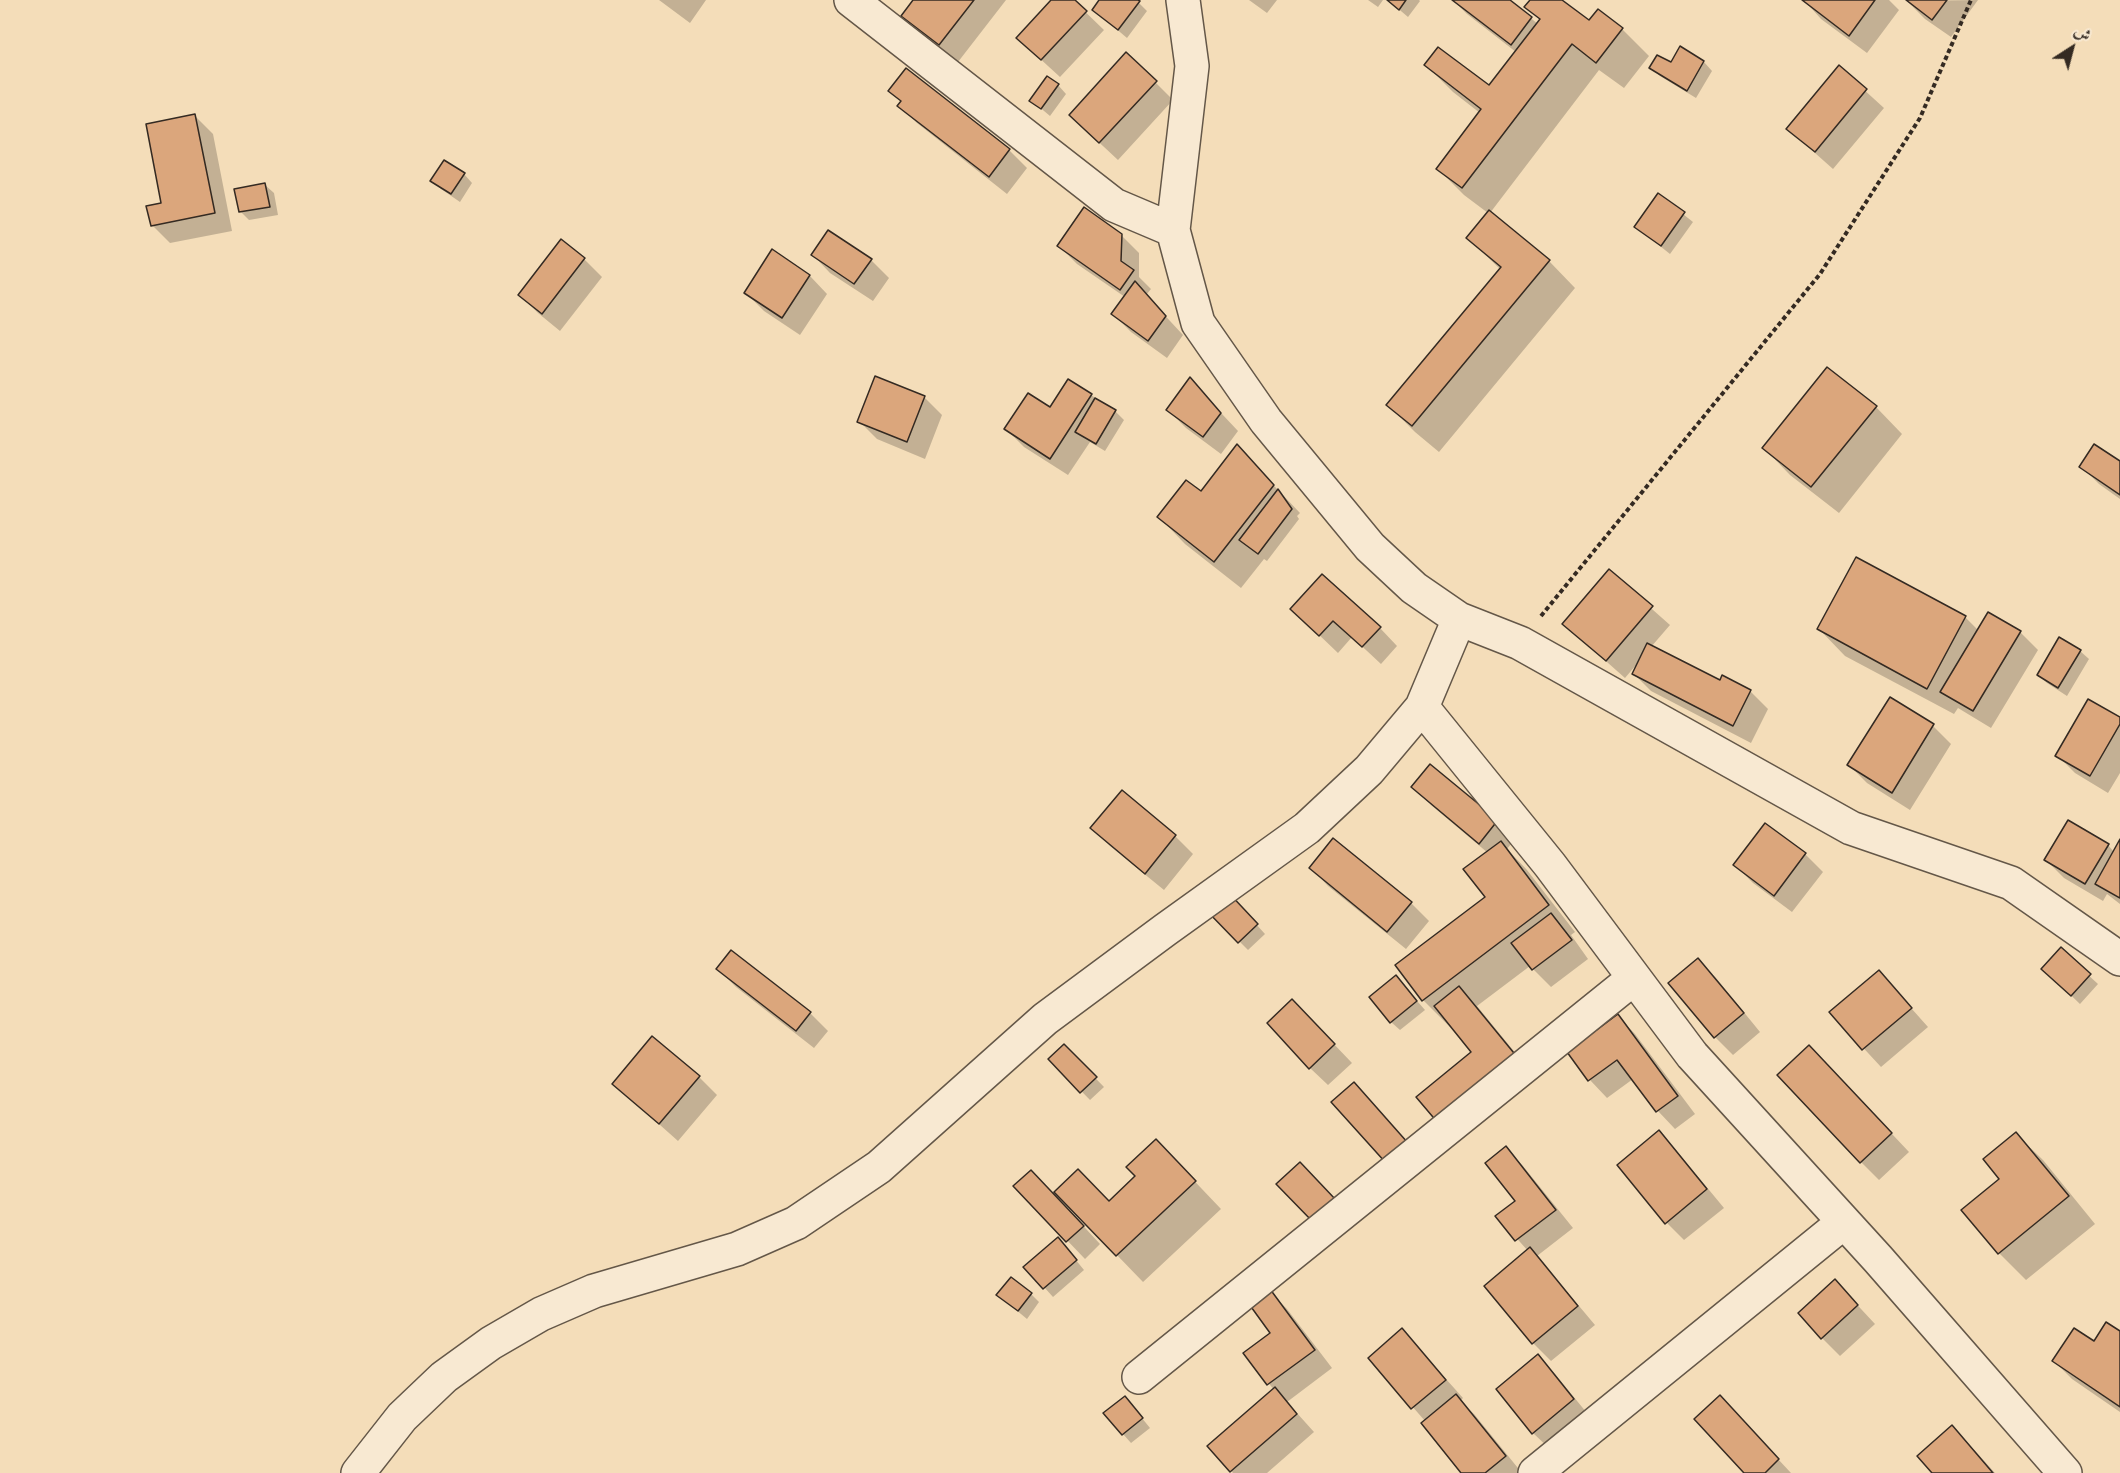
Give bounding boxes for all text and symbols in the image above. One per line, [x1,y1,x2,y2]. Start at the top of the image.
north arrow [2042,18,2102,78]
text: ش [2070,20,2095,46]

